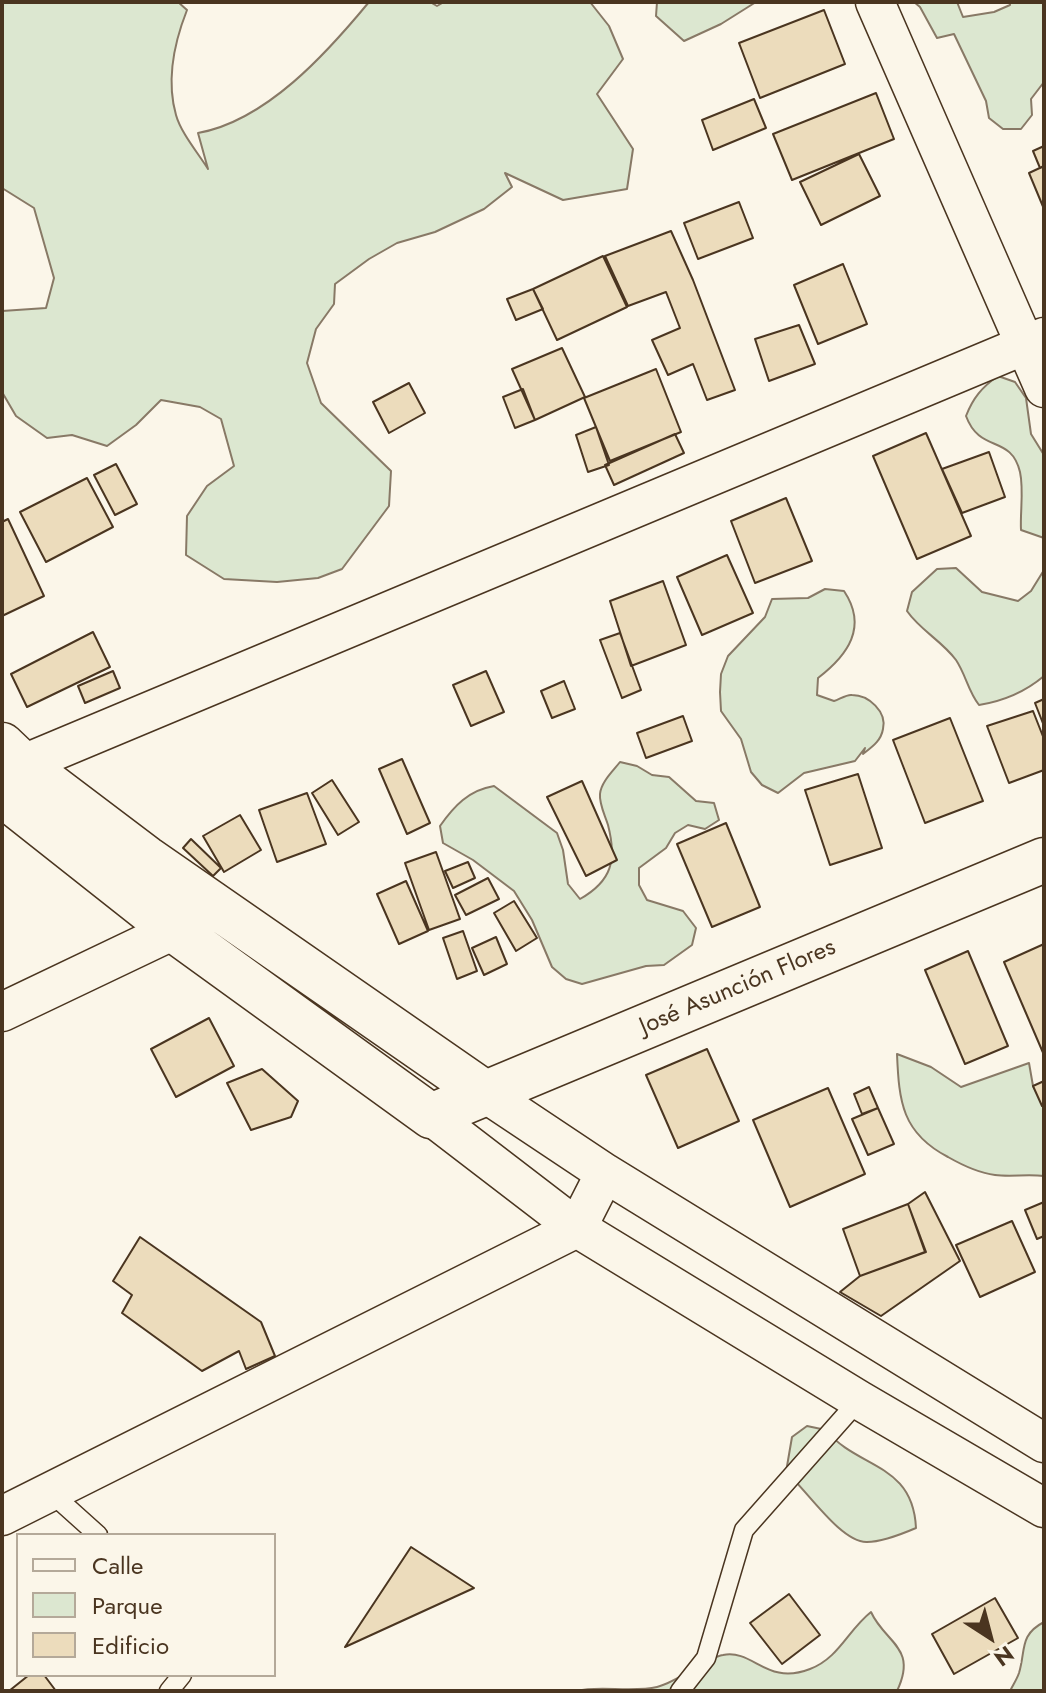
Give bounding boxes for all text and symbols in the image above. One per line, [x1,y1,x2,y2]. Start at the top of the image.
street label: José Asunción Flores [636,934,840,1042]
legend [16,1533,276,1677]
text: Calle [92,1548,143,1583]
text: Parque [92,1588,163,1623]
north arrow [950,1597,1030,1677]
text: Edificio [92,1628,169,1663]
text: N [988,1638,1021,1674]

